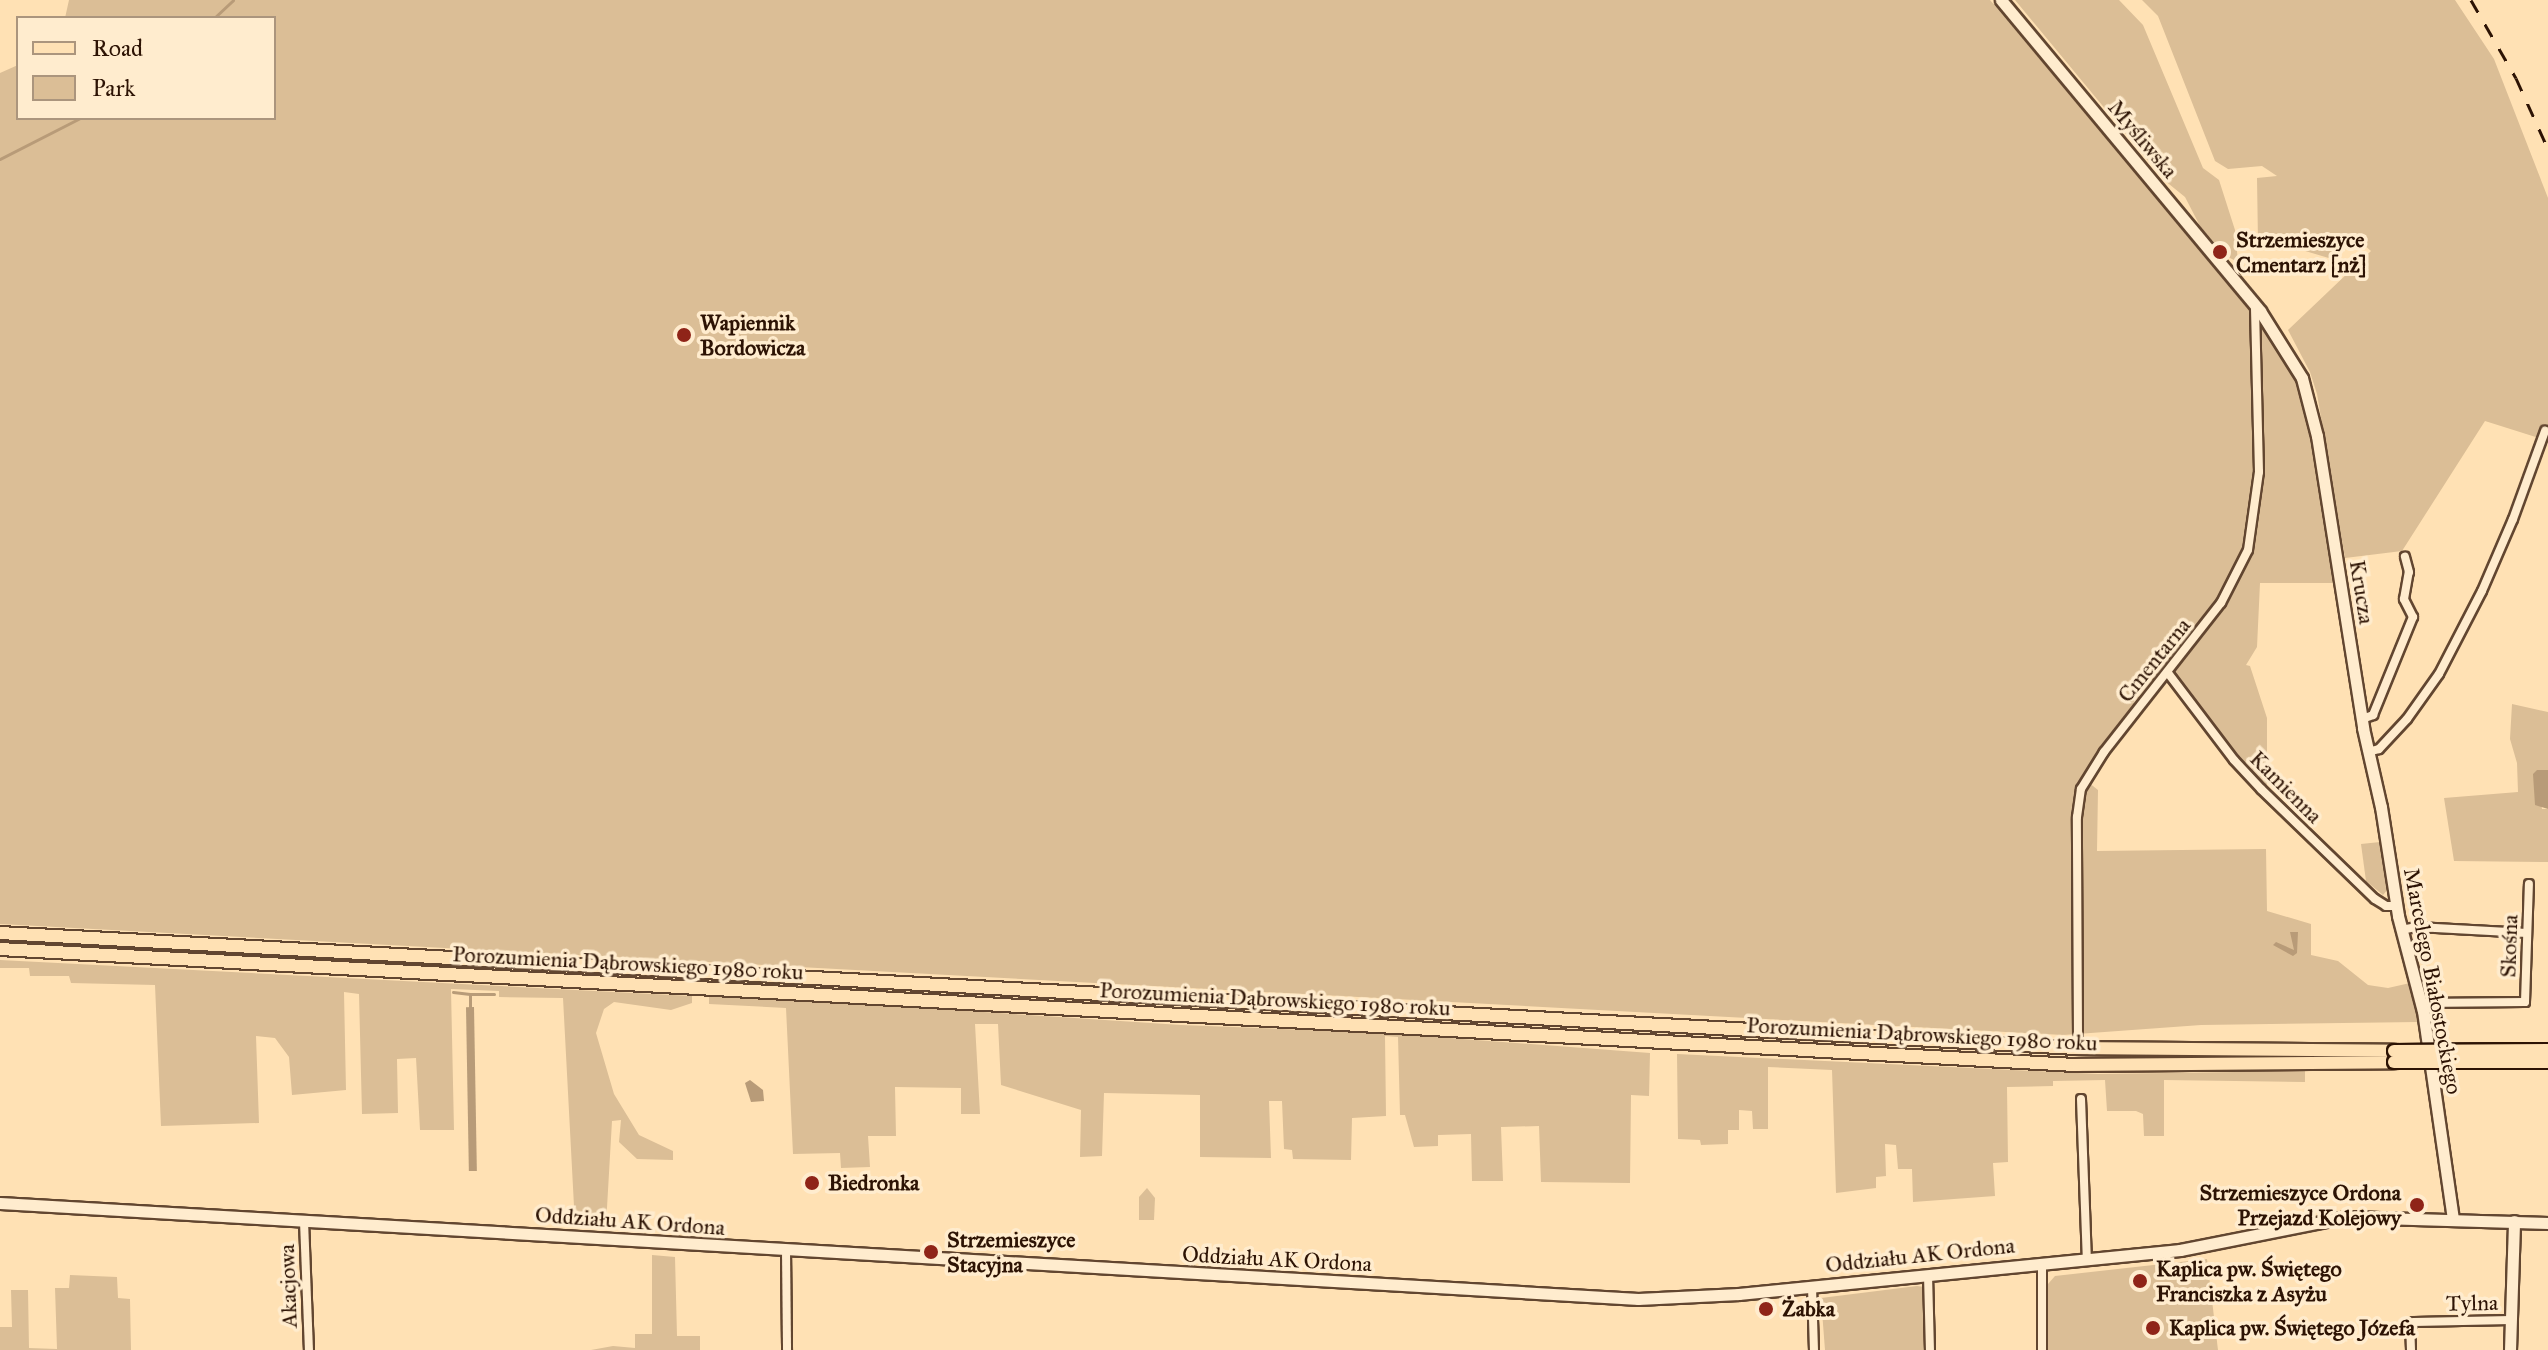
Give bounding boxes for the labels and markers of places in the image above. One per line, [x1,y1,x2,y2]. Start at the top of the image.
place label: Strzemieszyce Cmentarz [nż] [2236,226,2367,278]
marker: Strzemieszyce Cmentarz [nż] [2211,243,2229,261]
place label: Wapiennik Bordowicza [700,309,805,360]
marker: Wapiennik Bordowicza [675,326,693,344]
place label: Biedronka [828,1170,919,1196]
marker: Biedronka [803,1174,821,1192]
place label: Strzemieszyce Ordona Przejazd Kolejowy [2199,1179,2401,1230]
marker: Strzemieszyce Ordona Przejazd Kolejowy [2408,1196,2426,1214]
place label: Strzemieszyce Stacyjna [947,1226,1075,1278]
marker: Strzemieszyce Stacyjna [922,1243,940,1261]
place label: Kaplica pw. Świętego Franciszka z Asyżu [2156,1255,2342,1306]
marker: Kaplica pw. Świętego Franciszka z Asyżu [2131,1272,2149,1290]
place label: Żabka [1782,1296,1835,1322]
marker: Żabka [1757,1300,1775,1318]
place label: Kaplica pw. Świętego Józefa [2169,1315,2415,1341]
marker: Kaplica pw. Świętego Józefa [2144,1319,2162,1337]

